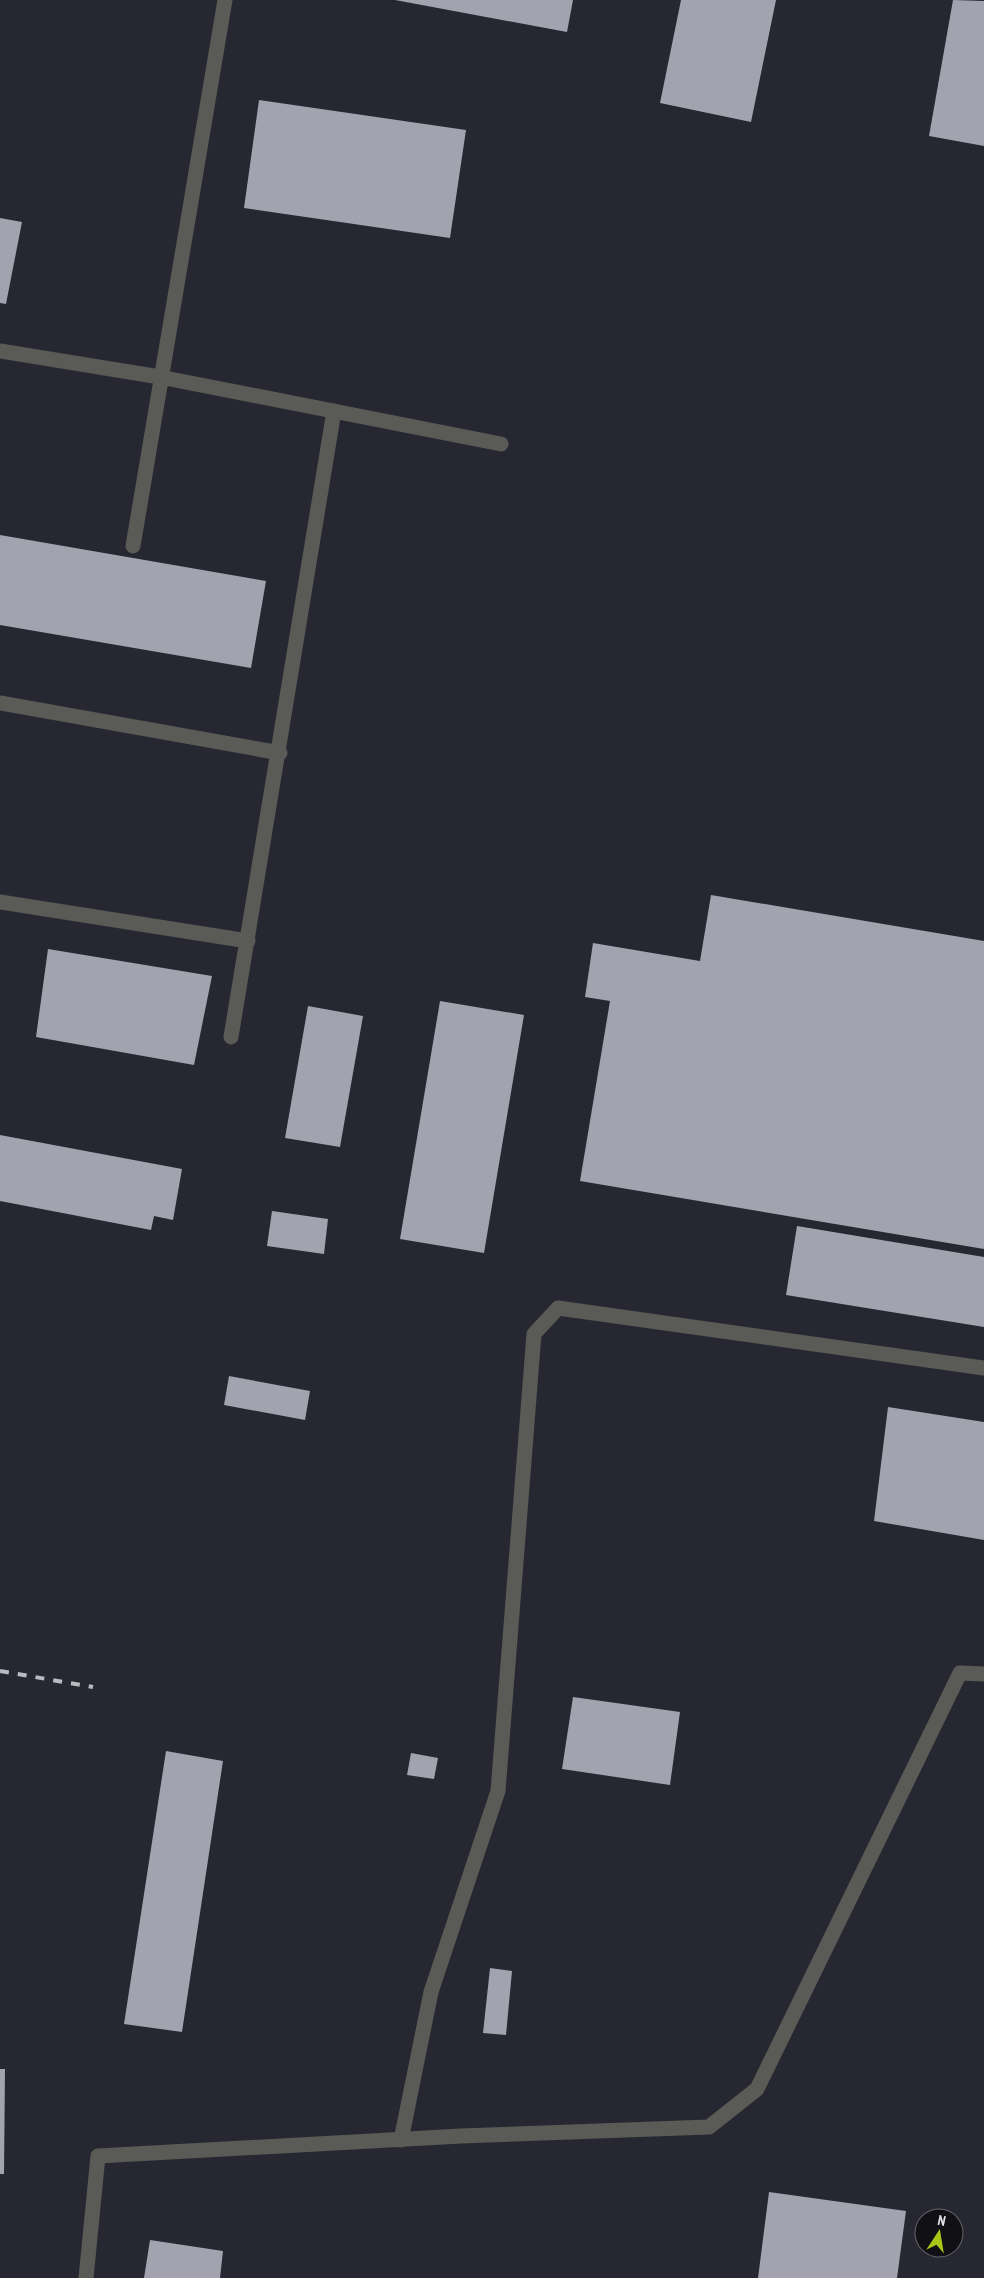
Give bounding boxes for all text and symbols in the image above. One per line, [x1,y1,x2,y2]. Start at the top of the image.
north arrow [914,2208,964,2258]
text: N [936,2211,947,2230]

